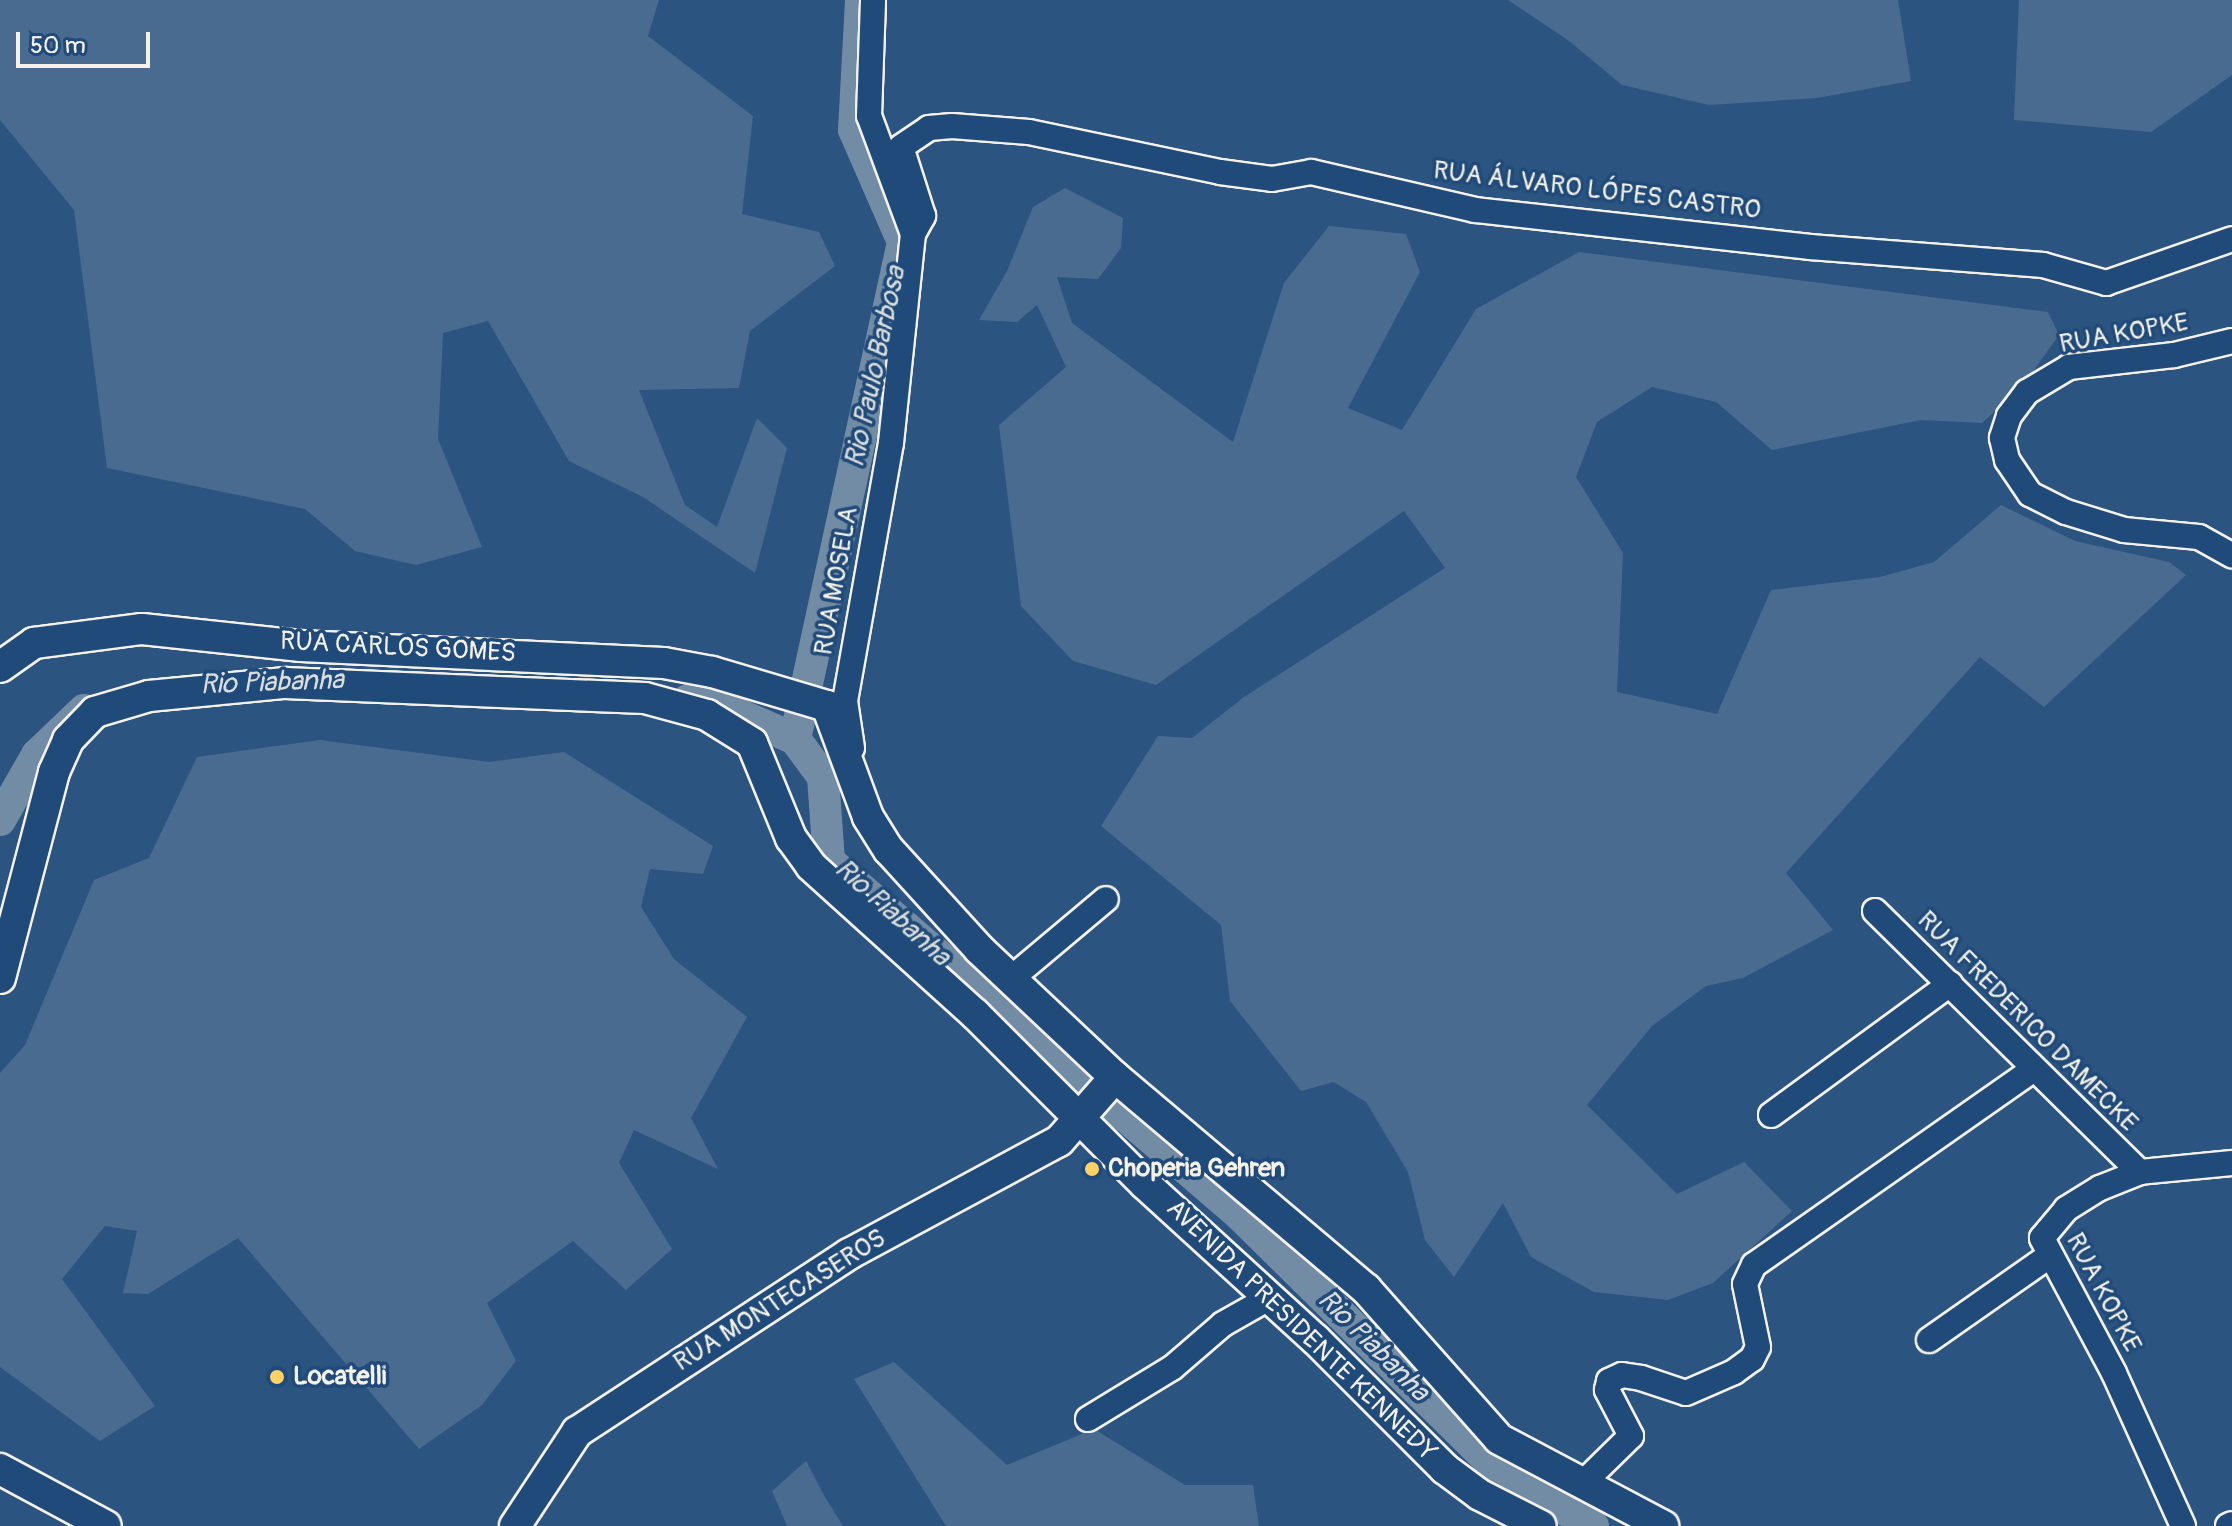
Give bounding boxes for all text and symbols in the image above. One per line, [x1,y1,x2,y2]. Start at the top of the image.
scale bar [20,16,154,66]
text: 50 m [30,31,86,60]
street label: RUA ÁLVARO LÓPES CASTRO [1432,155,1762,227]
water label: Rio Paulo Barbosa [838,264,914,470]
street label: RUA KOPKE [2057,307,2191,361]
street label: RUA MOSELA [809,504,865,658]
street label: RUA CARLOS GOMES [279,626,517,670]
water label: Rio Piabanha [200,664,344,702]
water label: Rio Piabanha [827,852,957,974]
street label: RUA FREDERICO DAMECKE [1910,905,2144,1139]
place label: Choperia Gehren [1108,1153,1285,1185]
marker: Choperia Gehren [1083,1160,1101,1178]
street label: AVENIDA PRESIDENTE KENNEDY [1159,1194,1443,1468]
street label: RUA MONTECASEROS [668,1223,892,1379]
street label: RUA KOPKE [2059,1228,2147,1358]
water label: Rio Piabanha [1310,1283,1436,1409]
place label: Locatelli [293,1361,386,1393]
marker: Locatelli [268,1368,286,1386]

